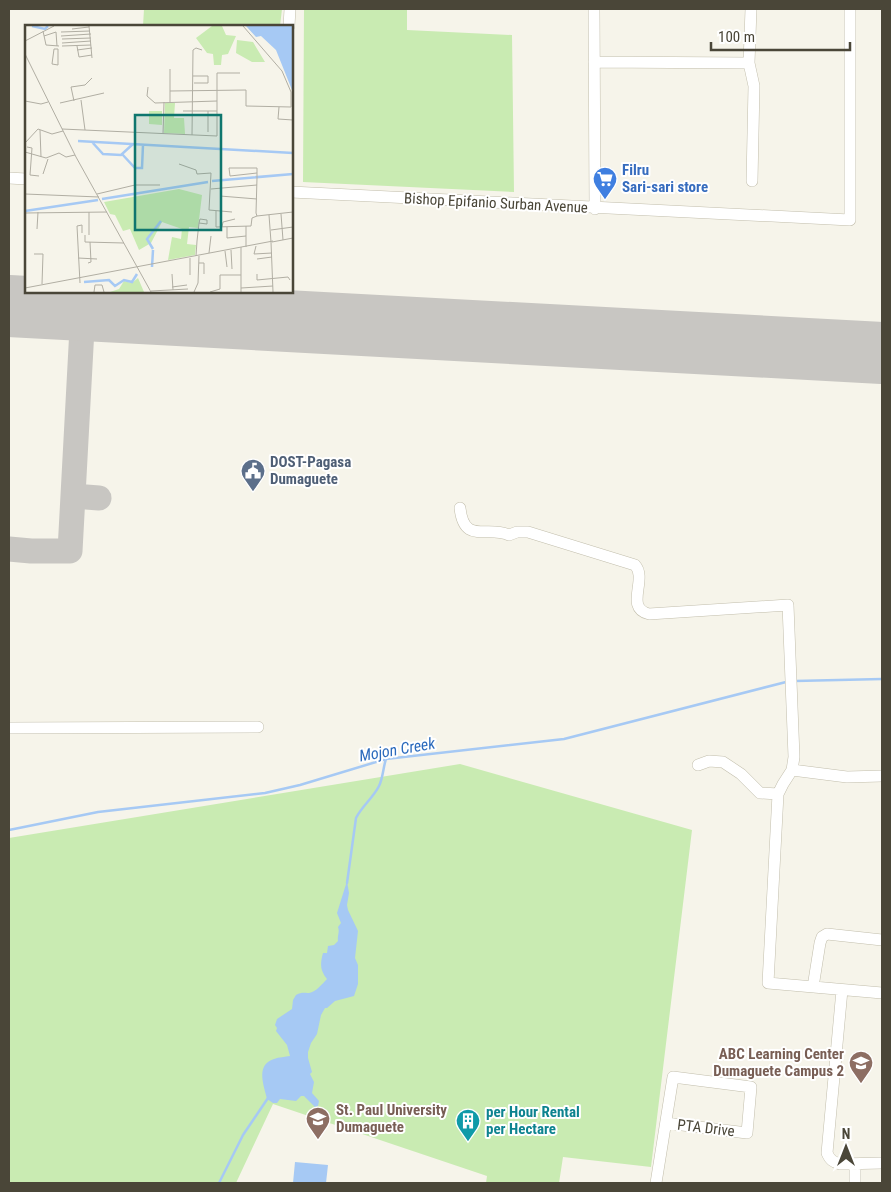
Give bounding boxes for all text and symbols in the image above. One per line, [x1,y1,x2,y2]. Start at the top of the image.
scale bar [711,20,850,52]
inset map [25,25,292,292]
text: 100 m [718,28,755,46]
place label: Filru Sari-sari store [622,161,708,196]
supermarket icon: Filru Sari-sari store [592,166,618,200]
street label: Bishop Epifanio Surban Avenue [404,189,588,217]
place label: DOST-Pagasa Dumaguete [270,453,351,488]
public building icon: DOST-Pagasa Dumaguete [240,458,266,492]
water label: Mojon Creek [358,733,438,766]
place label: ABC Learning Center Dumaguete Campus 2 [713,1045,844,1080]
school or university icon: ABC Learning Center Dumaguete Campus 2 [848,1050,874,1084]
place label: St. Paul University Dumaguete [336,1101,447,1136]
place label: per Hour Rental per Hectare [486,1103,580,1138]
school or university icon: St. Paul University Dumaguete [305,1106,331,1140]
building icon: per Hour Rental per Hectare [455,1108,481,1142]
street label: PTA Drive [676,1116,736,1140]
north arrow [821,1122,871,1172]
text: N [842,1126,850,1142]

